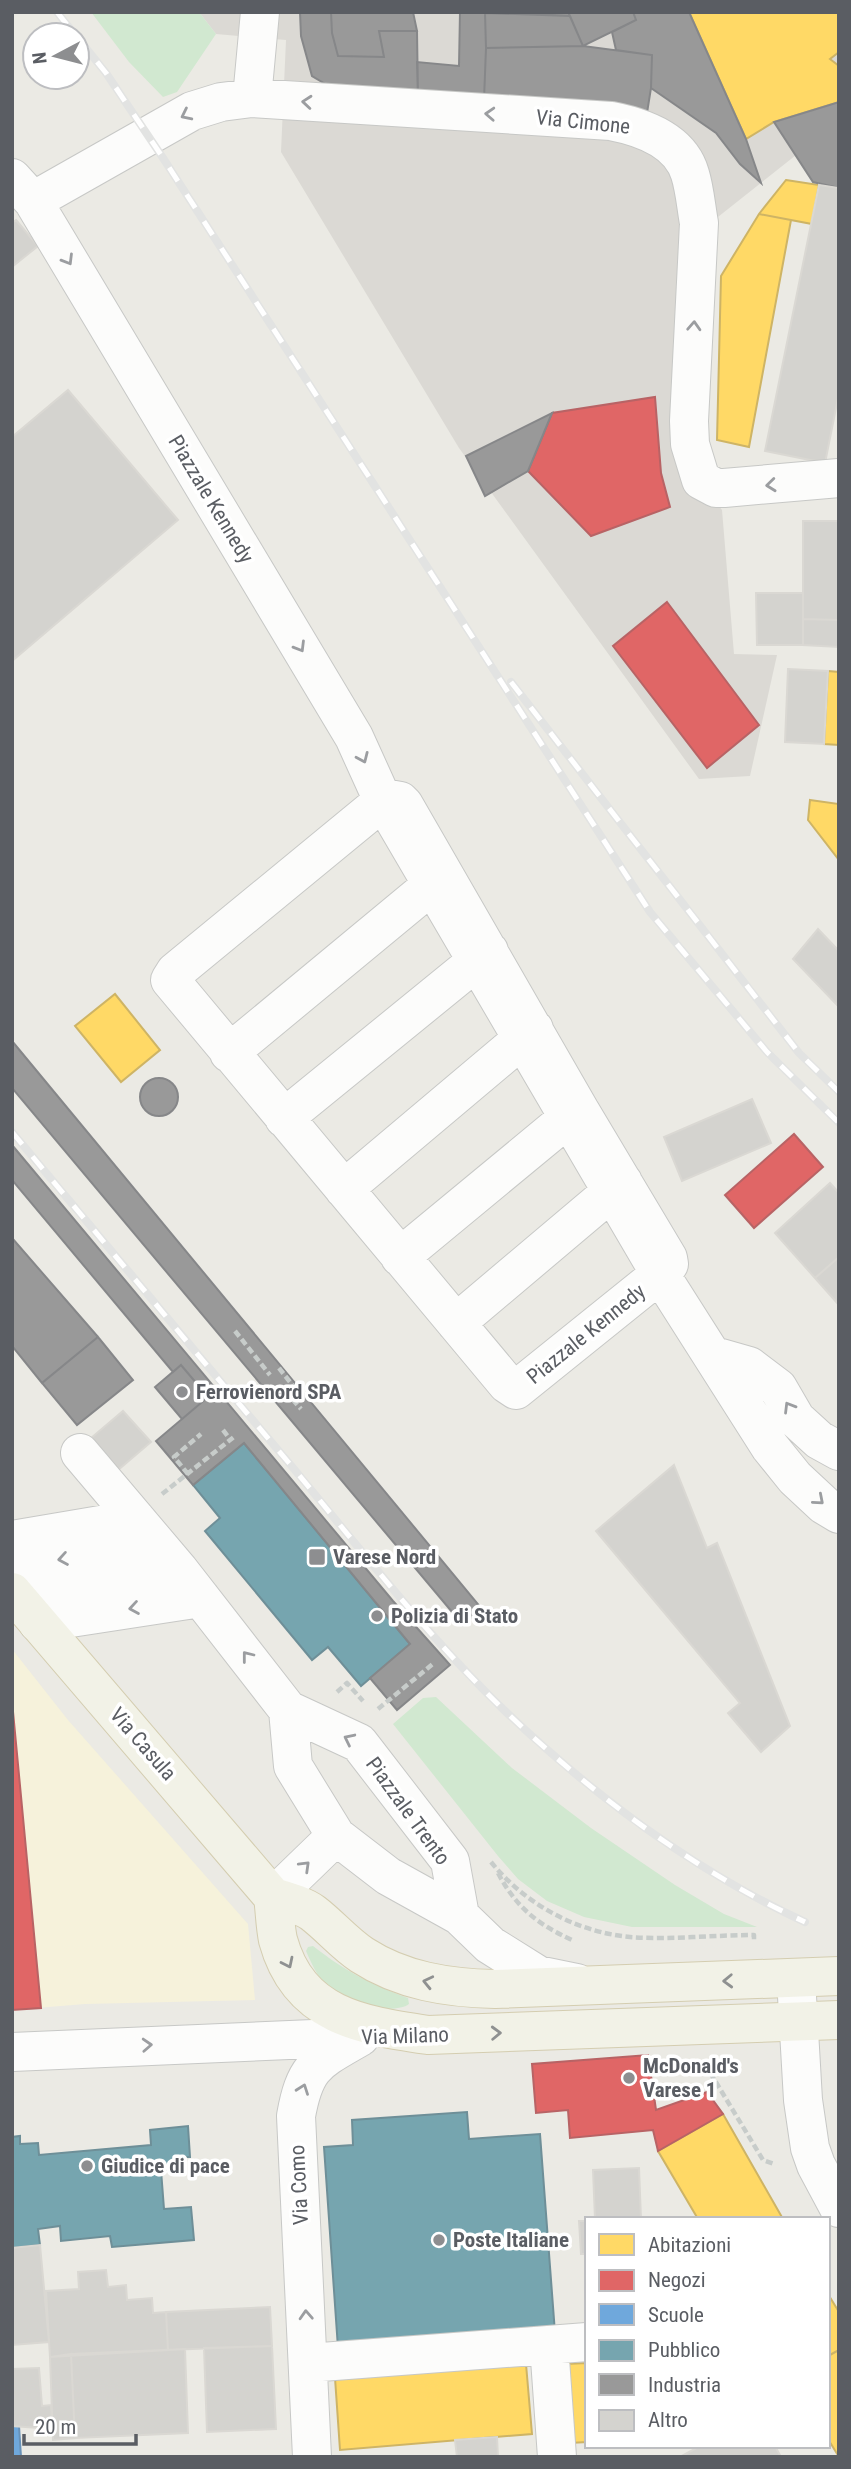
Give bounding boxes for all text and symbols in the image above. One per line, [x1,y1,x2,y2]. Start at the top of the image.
north arrow [21,21,91,91]
text: N [27,51,52,65]
one-way arrow [301,95,312,110]
street label: Via Cimone [535,105,631,139]
one-way arrow [181,106,193,120]
one-way arrow [484,107,495,122]
one-way arrow [60,252,73,265]
one-way arrow [686,321,701,332]
street label: Piazzale Kennedy [163,431,259,567]
one-way arrow [765,477,776,492]
one-way arrow [292,640,305,653]
one-way arrow [355,751,369,763]
street label: Piazzale Kennedy [522,1279,650,1389]
place label: Ferrovienord SPA [196,1380,342,1404]
marker: Ferrovienord SPA [174,1384,190,1400]
one-way arrow [784,1401,797,1414]
one-way arrow [811,1492,824,1504]
place label: Varese Nord [333,1545,436,1569]
marker: Varese Nord [307,1547,327,1567]
one-way arrow [58,1551,69,1566]
one-way arrow [128,1600,140,1615]
place label: Polizia di Stato [391,1604,518,1628]
marker: Polizia di Stato [369,1608,385,1624]
one-way arrow [242,1652,255,1664]
street label: Via Casula [105,1703,181,1785]
one-way arrow [344,1733,356,1747]
street label: Piazzale Trento [361,1753,455,1869]
one-way arrow [296,1862,309,1875]
one-way arrow [279,1955,293,1968]
one-way arrow [722,1974,733,1989]
one-way arrow [422,1976,434,1990]
street label: Via Milano [361,2022,449,2050]
one-way arrow [491,2026,502,2041]
one-way arrow [141,2038,152,2053]
place label: McDonald's Varese 1 [643,2054,739,2102]
marker: McDonald's Varese 1 [621,2070,637,2086]
one-way arrow [294,2084,308,2096]
street label: Via Como [285,2144,313,2226]
place label: Giudice di pace [101,2154,230,2178]
marker: Giudice di pace [79,2158,95,2174]
legend [585,2217,830,2448]
place label: Poste Italiane [453,2228,569,2252]
marker: Poste Italiane [431,2232,447,2248]
text: Abitazioni [648,2233,731,2257]
text: Negozi [648,2268,706,2292]
text: Scuole [648,2303,704,2327]
one-way arrow [299,2309,314,2320]
text: Pubblico [648,2338,720,2362]
text: Industria [648,2373,721,2397]
scale bar [24,2402,136,2446]
text: Altro [648,2408,688,2432]
text: 20 m [35,2415,76,2439]

